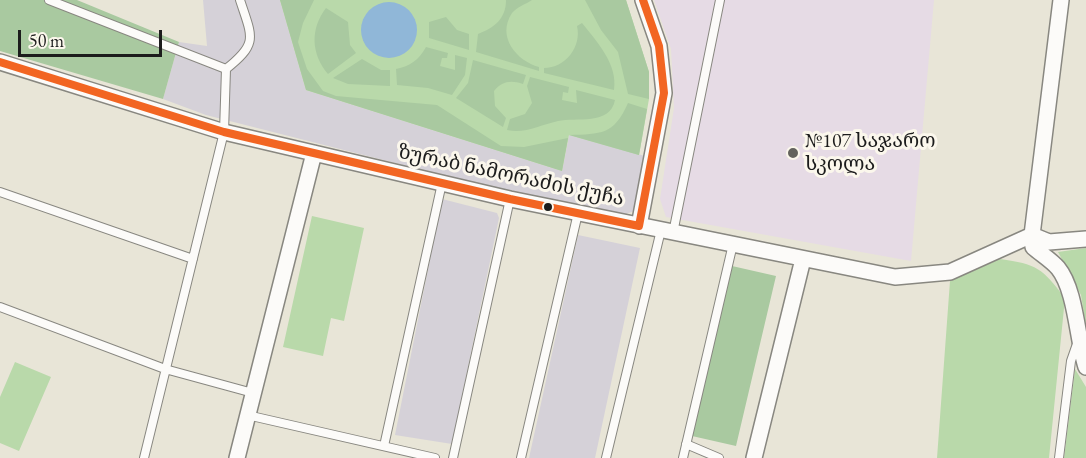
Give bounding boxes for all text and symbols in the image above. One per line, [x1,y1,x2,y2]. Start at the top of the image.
scale bar [21,18,165,56]
text: 50 m [29,29,64,52]
place label: №107 საჯარო სკოლა [805,130,936,177]
street label: ზურაბ ნამორაძის ქუჩა [396,140,626,212]
marker: №107 საჯარო სკოლა [786,146,800,160]
unlabelled marker [542,201,554,213]

